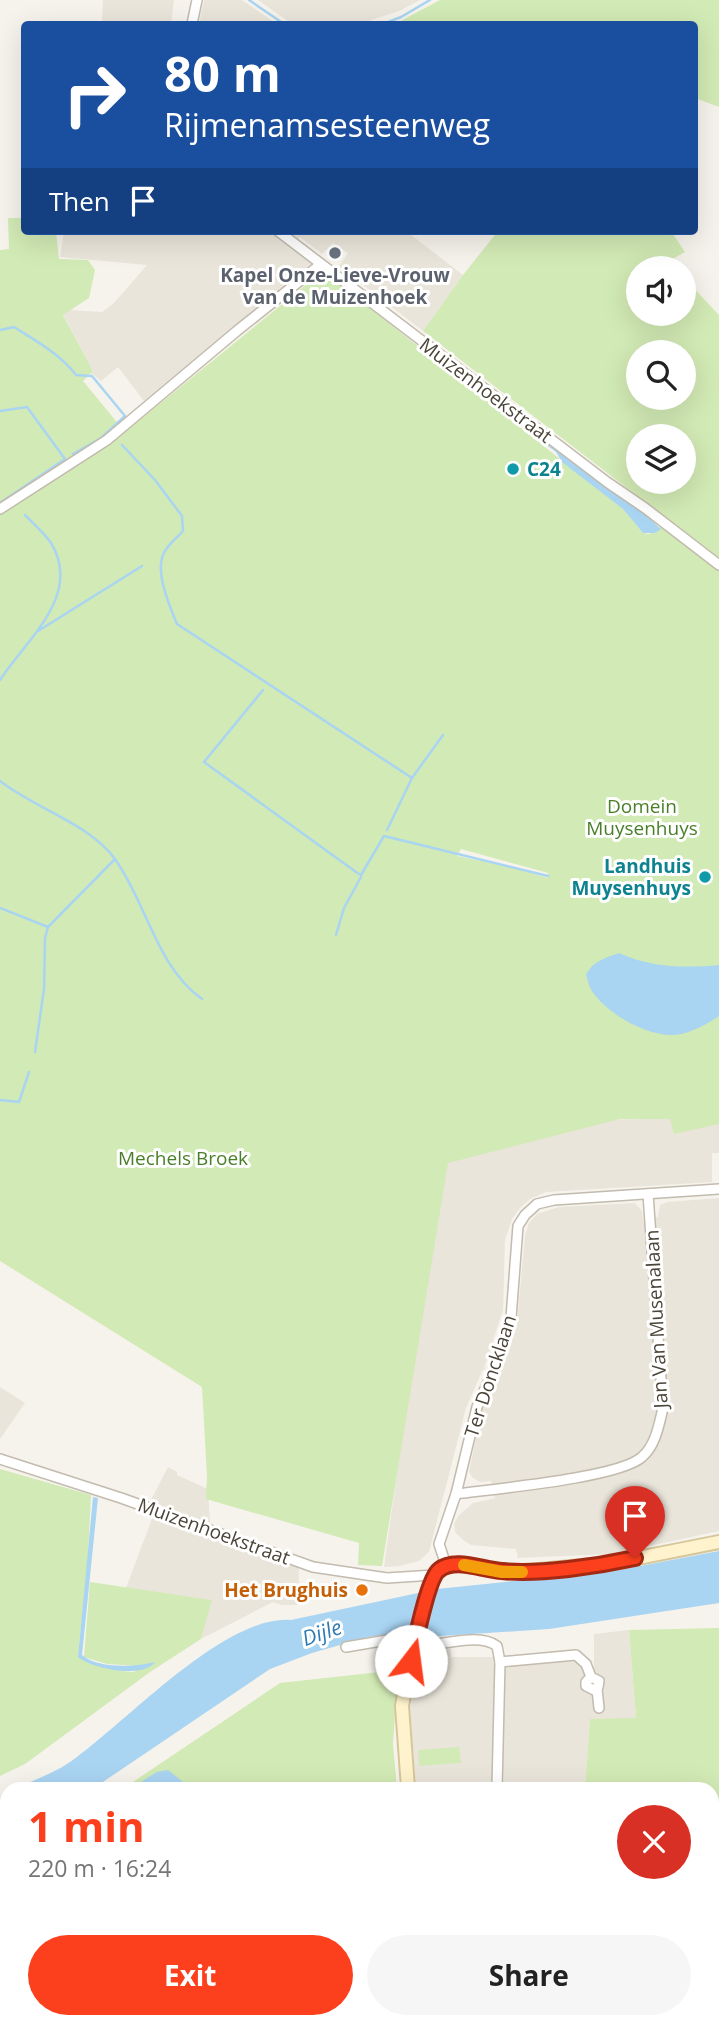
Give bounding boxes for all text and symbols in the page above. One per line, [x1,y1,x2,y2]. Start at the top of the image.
text: 80 m [164,40,281,106]
icon: right [49,49,140,140]
text: Rijmenamsesteenweg [164,103,490,146]
icon: arrive [124,182,162,220]
text: Then [49,183,110,219]
marker: Kapel Onze-Lieve-Vrouw van de Muizenhoek [327,245,343,261]
map controls [626,256,696,494]
button: sound [626,256,696,326]
place label: Kapel Onze-Lieve-Vrouw van de Muizenhoek [220,262,451,310]
street label: Muizenhoekstraat [414,331,558,449]
button: search [626,340,696,410]
button: layers [626,424,696,494]
place label: C24 [527,456,561,482]
marker: C24 [505,461,521,477]
park label: Domein Muysenhuys [586,793,698,841]
place label: Landhuis Muysenhuys [571,853,691,901]
marker: Landhuis Muysenhuys [697,869,713,885]
park label: Mechels Broek [118,1145,248,1171]
street label: Jan Van Musenalaan [638,1229,674,1411]
street label: Ter Doncklaan [458,1311,522,1441]
pin [605,1486,665,1558]
street label: Muizenhoekstraat [134,1491,294,1571]
icon: arrive [616,1497,654,1535]
place label: Het Brughuis [224,1577,348,1603]
marker: Het Brughuis [354,1582,370,1598]
water label: Dijle [298,1612,345,1652]
position arrow [374,1624,448,1698]
text: 1 min [28,1797,145,1854]
button: close [617,1805,691,1879]
text: 220 m · 16:24 [28,1852,171,1884]
button: Exit [28,1935,353,2015]
button: Share [367,1935,691,2015]

